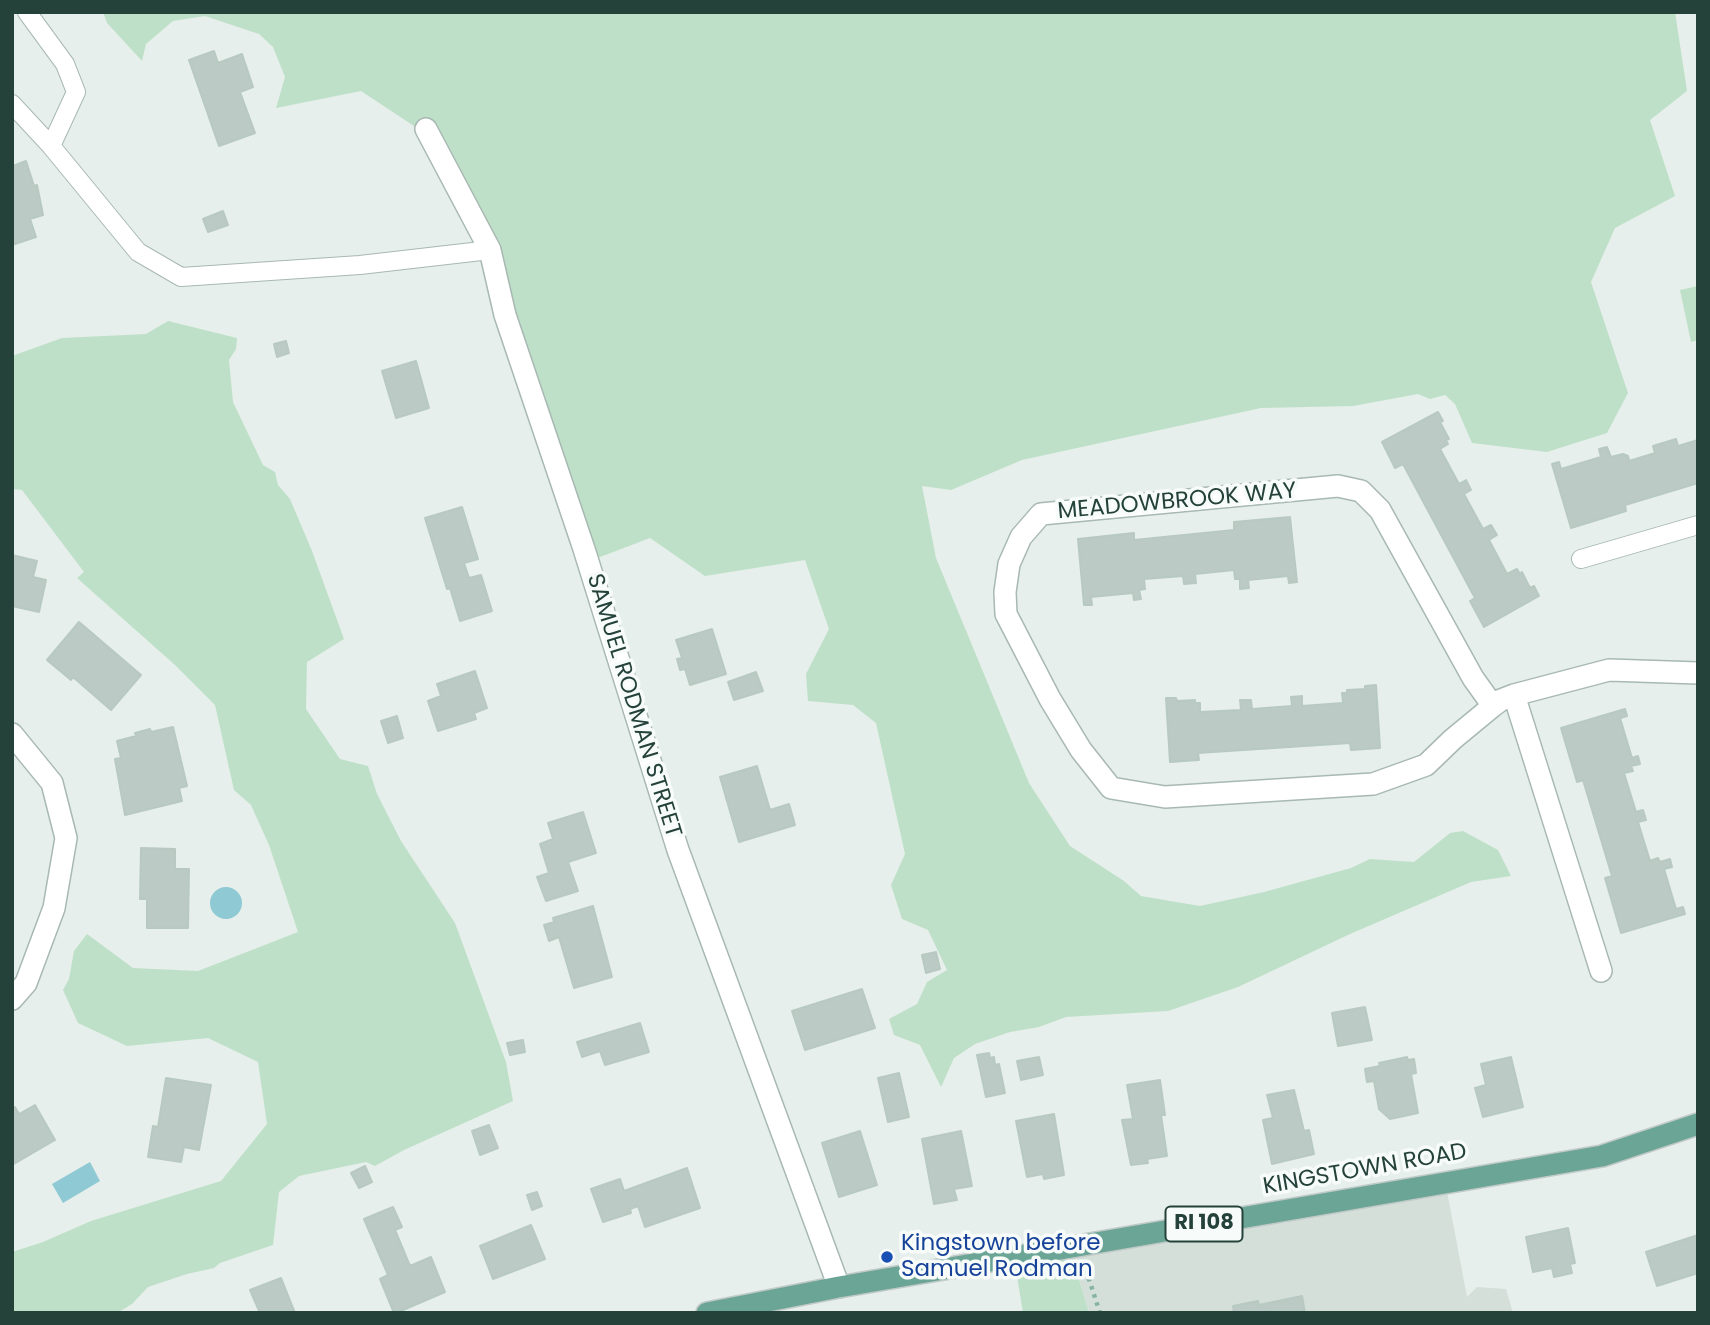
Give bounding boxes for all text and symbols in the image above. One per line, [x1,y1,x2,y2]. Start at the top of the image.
street label: MEADOWBROOK WAY [1057,478,1297,526]
street label: SAMUEL RODMAN STREET [580,571,686,841]
street label: KINGSTOWN ROAD [1261,1139,1469,1201]
road number: RI 108 [1166,1206,1242,1242]
place label: Kingstown before Samuel Rodman [901,1230,1100,1284]
marker: Kingstown before Samuel Rodman [879,1249,895,1265]

